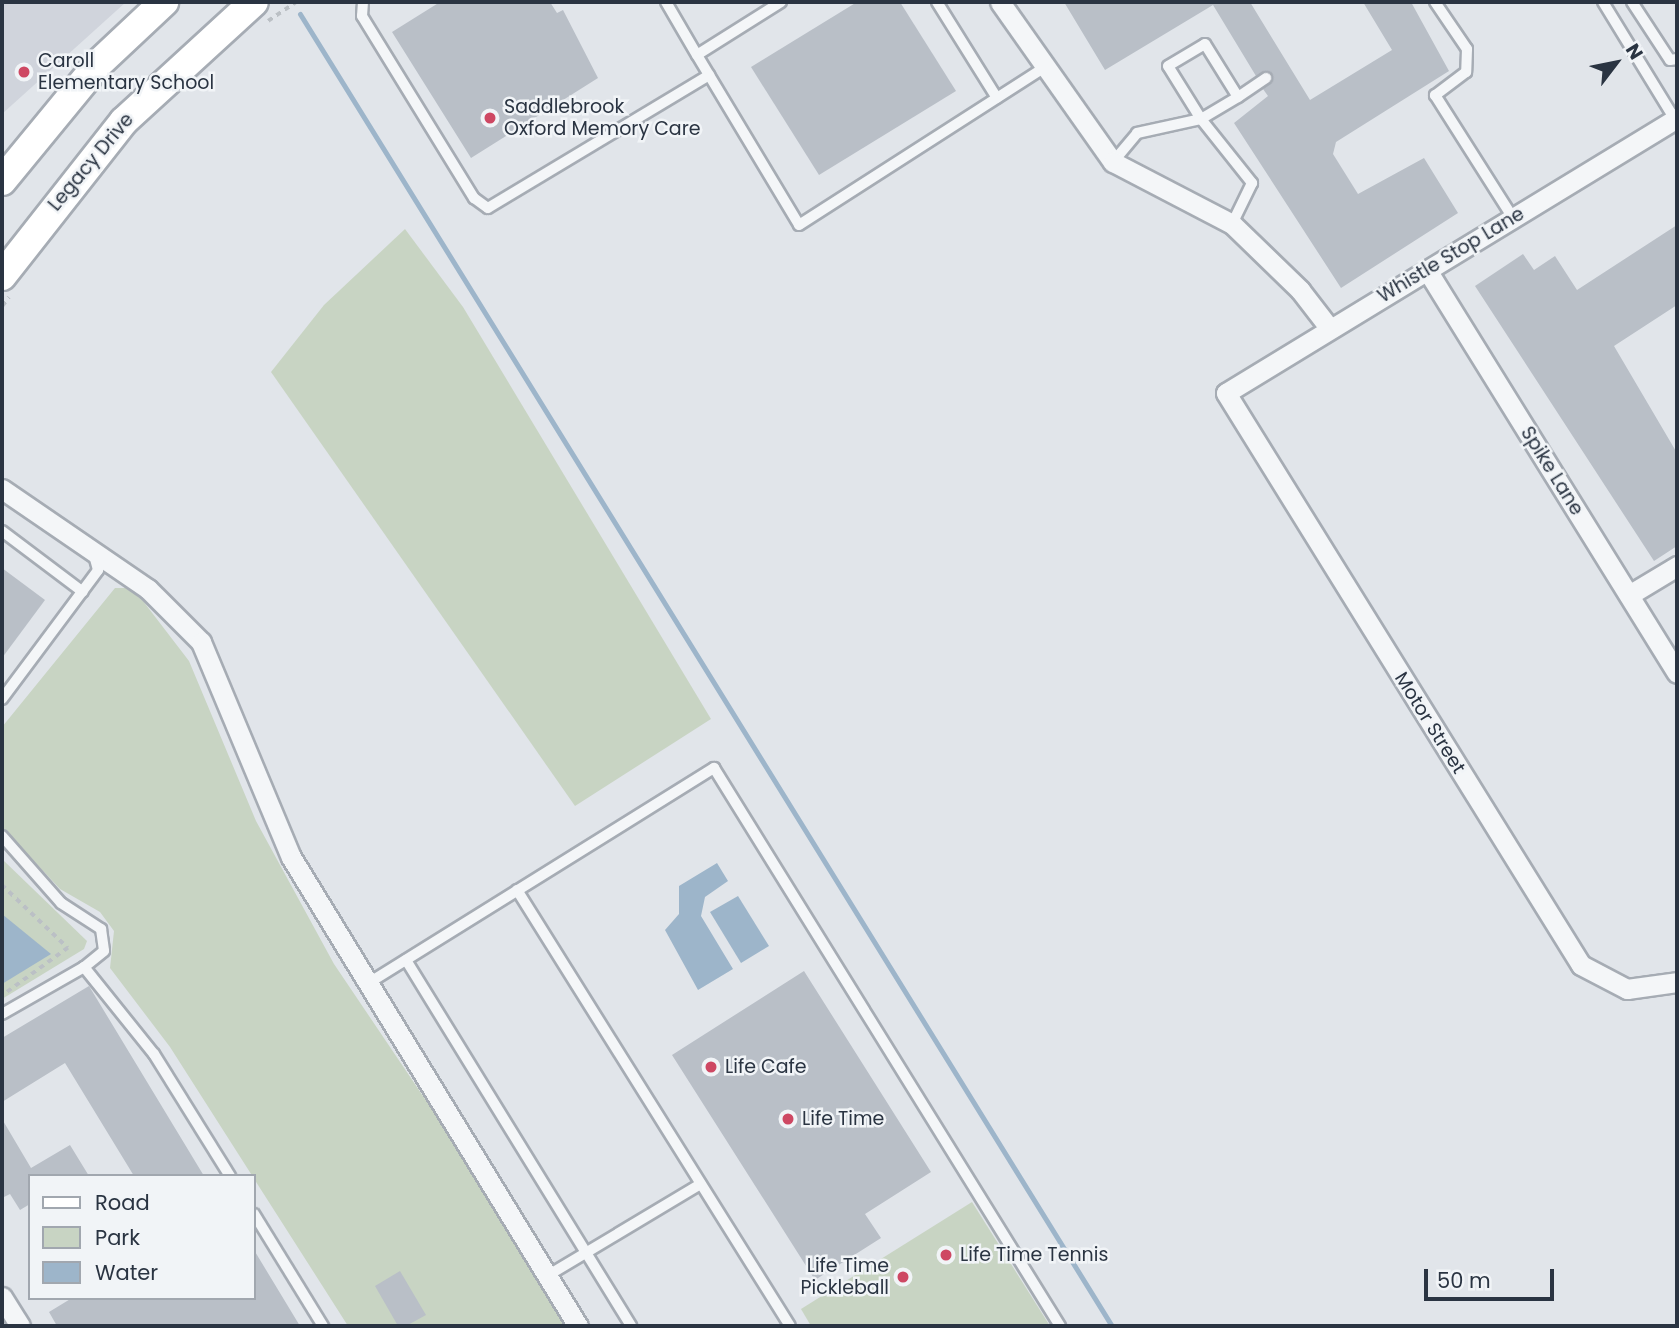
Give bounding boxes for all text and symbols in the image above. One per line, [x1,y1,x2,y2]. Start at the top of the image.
north arrow [1581,28,1651,98]
text: N [1619,38,1649,65]
place label: Caroll Elementary School [38,50,214,94]
marker: Caroll Elementary School [16,64,32,80]
place label: Saddlebrook Oxford Memory Care [504,96,701,140]
street label: Legacy Drive [44,108,138,216]
marker: Saddlebrook Oxford Memory Care [482,110,498,126]
street label: Whistle Stop Lane [1374,202,1528,308]
street label: Spike Lane [1516,422,1588,520]
street label: Motor Street [1390,668,1470,778]
place label: Life Cafe [725,1056,807,1078]
marker: Life Cafe [703,1059,719,1075]
place label: Life Time [802,1108,884,1130]
marker: Life Time [780,1111,796,1127]
legend [28,1174,256,1300]
text: Road [95,1188,150,1217]
text: Park [95,1223,140,1252]
place label: Life Time Tennis [960,1244,1108,1266]
marker: Life Time Tennis [938,1247,954,1263]
scale bar [1427,1254,1556,1298]
place label: Life Time Pickleball [801,1255,889,1299]
text: Water [95,1258,158,1287]
text: 50 m [1437,1266,1491,1295]
marker: Life Time Pickleball [895,1269,911,1285]

